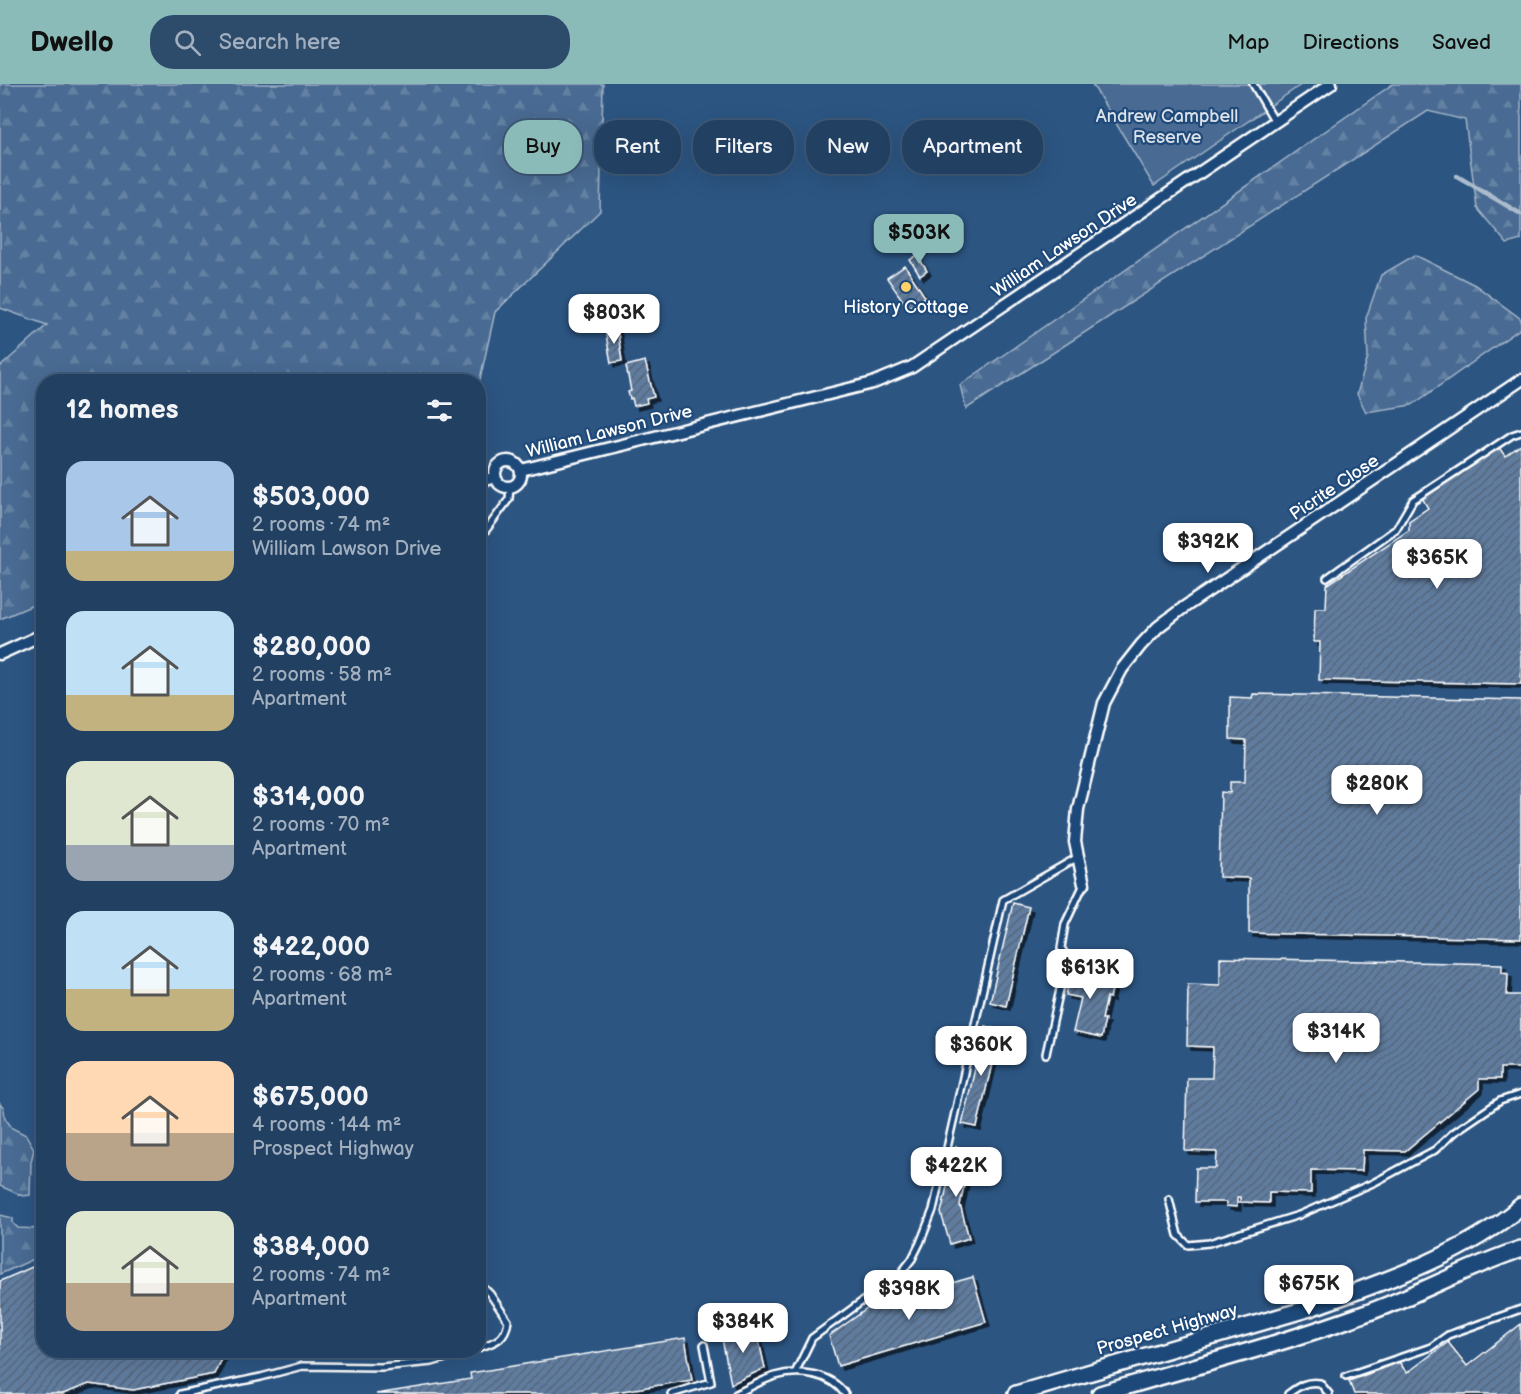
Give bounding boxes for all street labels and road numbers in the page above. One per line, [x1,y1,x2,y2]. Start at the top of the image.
street label: William Lawson Drive [988,189,1141,302]
street label: William Lawson Drive [524,401,695,462]
street label: Picrite Close [1286,450,1383,525]
street label: Prospect Highway [1094,1299,1241,1360]

